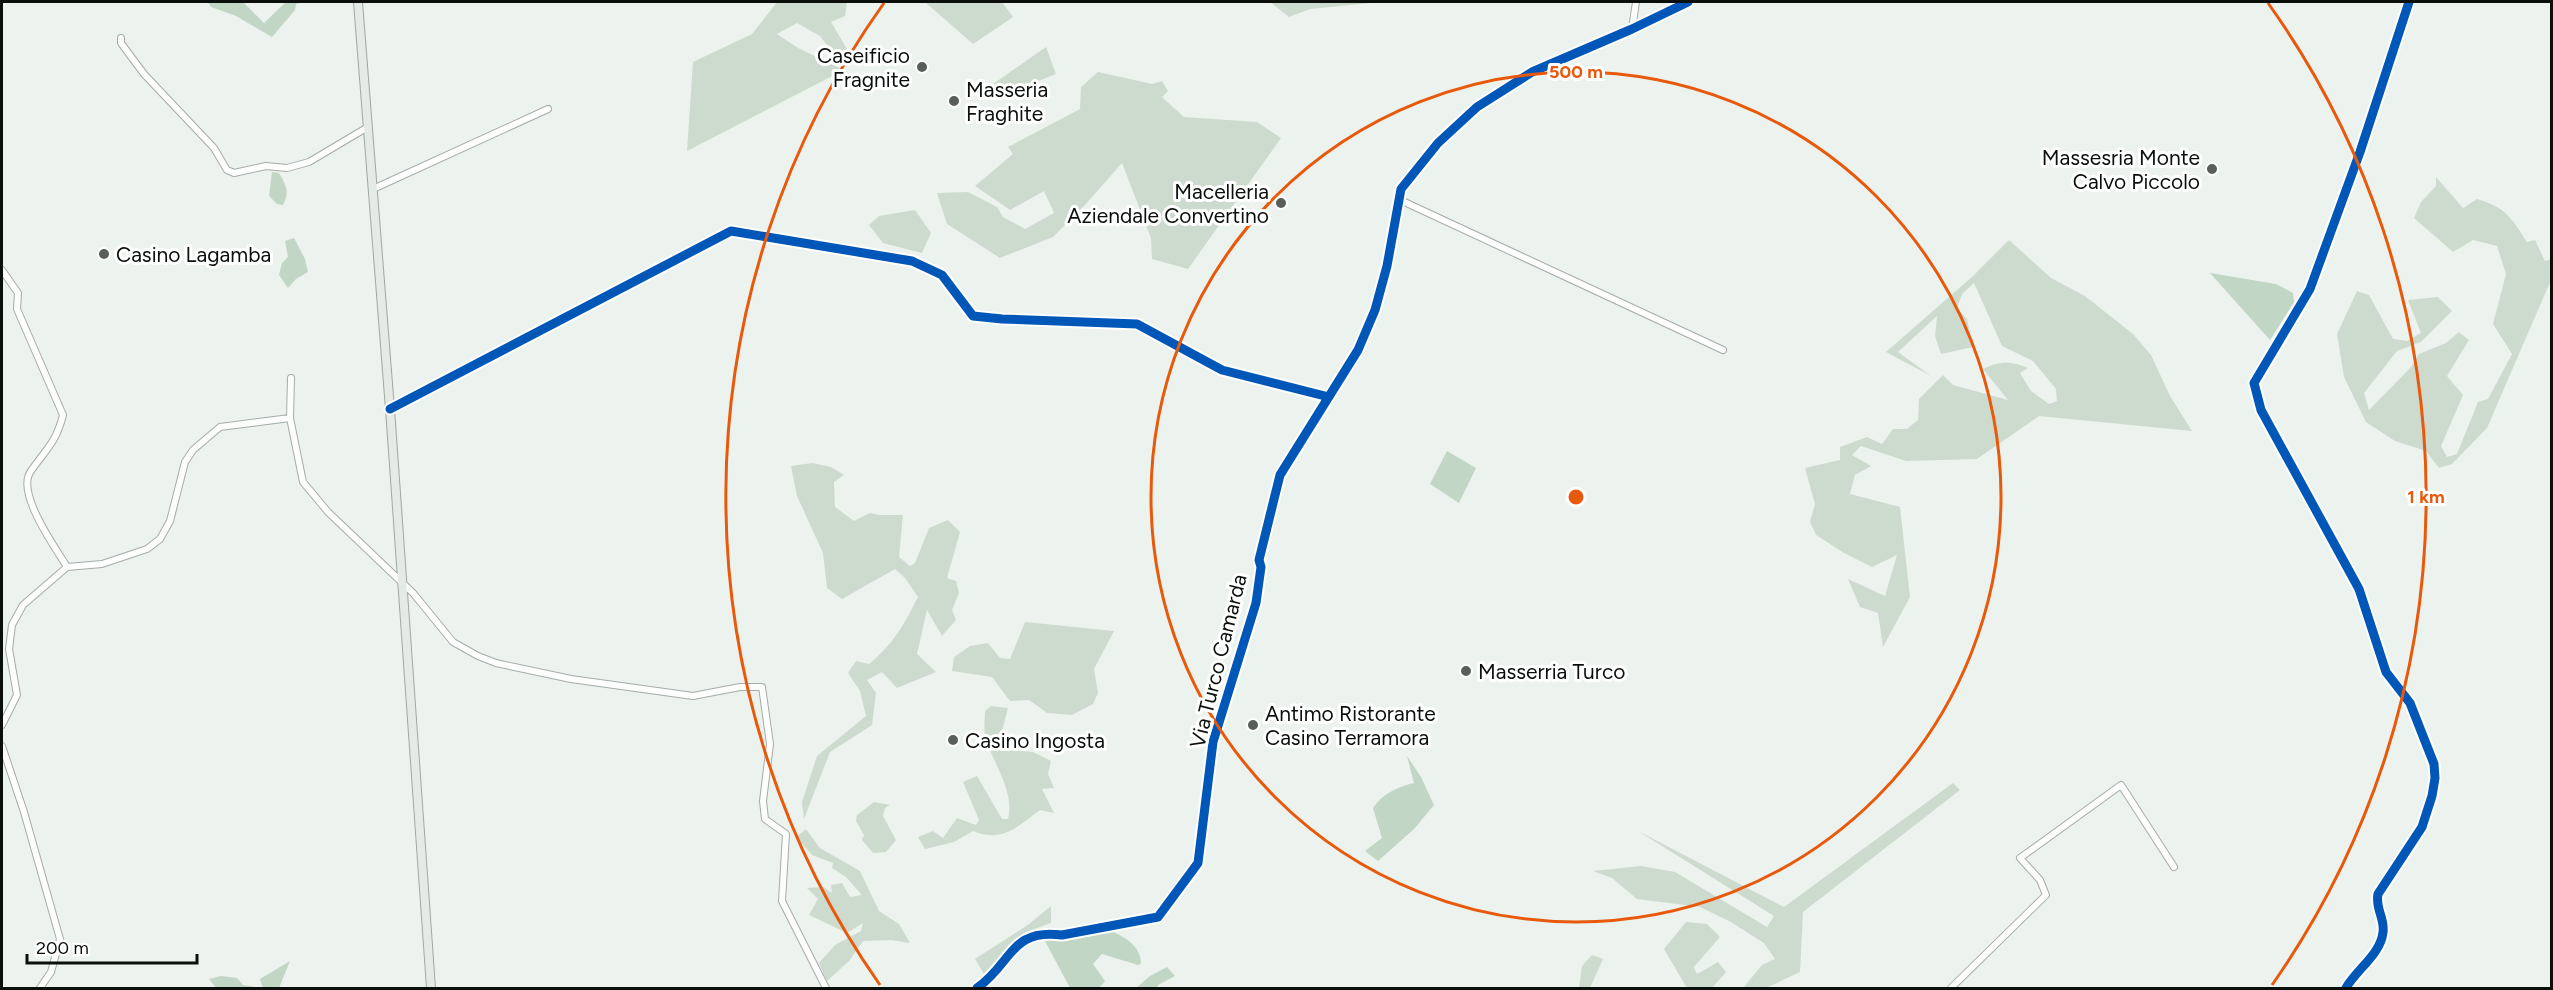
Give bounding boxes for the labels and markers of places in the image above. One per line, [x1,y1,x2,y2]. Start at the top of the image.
place label: Caseificio Fragnite [817,43,910,92]
marker: Caseificio Fragnite [915,60,929,74]
place label: Masseria Fraghite [966,77,1048,126]
marker: Masseria Fraghite [947,94,961,108]
place label: Massesria Monte Calvo Piccolo [2042,145,2200,194]
marker: Massesria Monte Calvo Piccolo [2205,162,2219,176]
place label: Macelleria Aziendale Convertino [1067,179,1269,228]
marker: Macelleria Aziendale Convertino [1274,196,1288,210]
place label: Casino Lagamba [116,242,271,267]
marker: Casino Lagamba [97,247,111,261]
centre of rings [1566,487,1586,507]
place label: Masserria Turco [1478,659,1625,684]
marker: Masserria Turco [1459,664,1473,678]
place label: Antimo Ristorante Casino Terramora [1265,701,1436,750]
marker: Antimo Ristorante Casino Terramora [1246,718,1260,732]
place label: Casino Ingosta [965,728,1105,753]
marker: Casino Ingosta [946,733,960,747]

